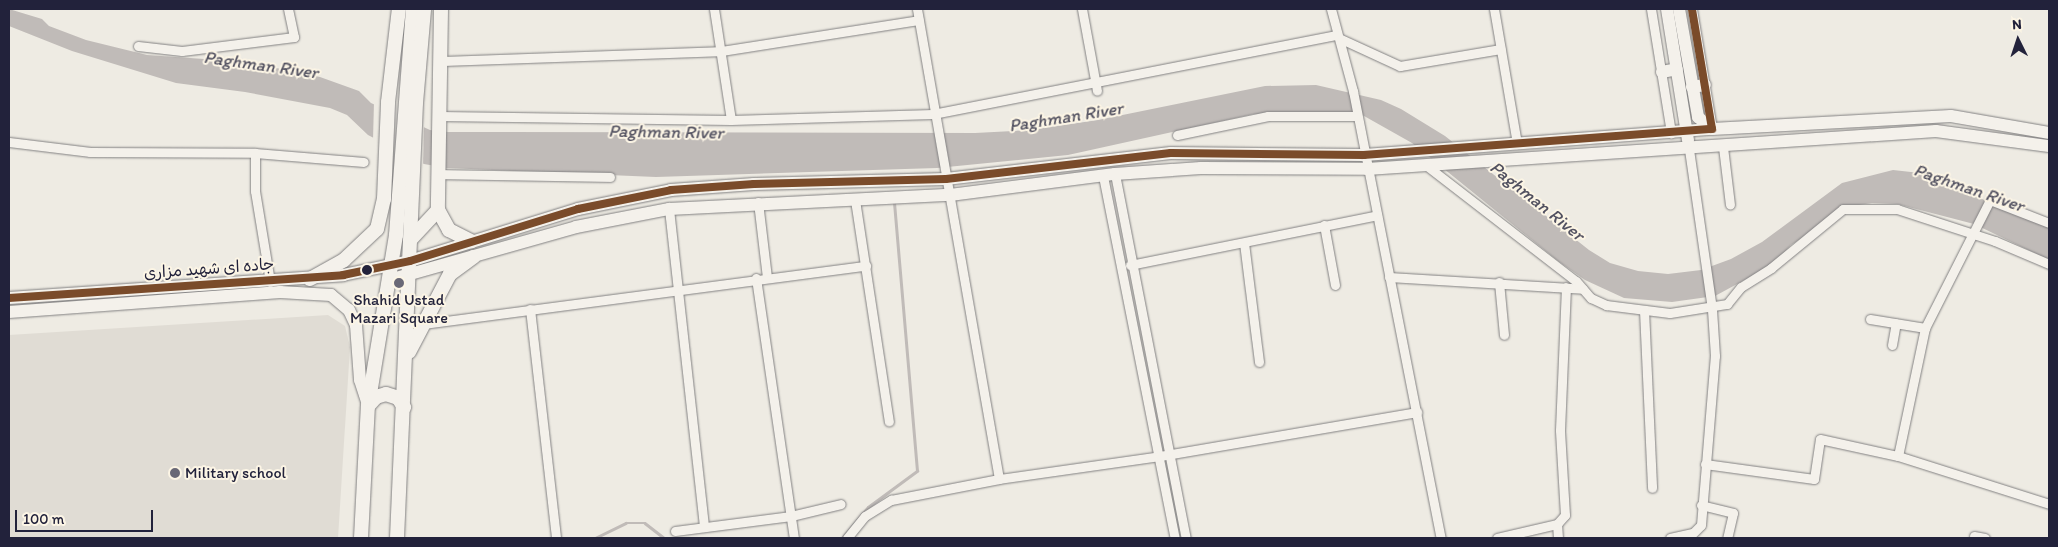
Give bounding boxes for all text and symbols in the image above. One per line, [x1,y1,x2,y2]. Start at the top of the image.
north arrow [1993,15,2043,65]
text: N [2012,16,2022,33]
water label: Paghman River [203,46,319,84]
water label: Paghman River [1008,97,1124,137]
water label: Paghman River [608,120,724,144]
water label: Paghman River [1486,156,1588,246]
water label: Paghman River [1911,159,2027,217]
street label: جاده ای شهید مزاری [143,255,275,283]
unlabelled marker [362,265,372,275]
marker: Shahid Ustad Mazari Square [393,277,405,289]
place label: Shahid Ustad Mazari Square [350,290,448,328]
place label: Military school [185,463,286,483]
marker: Military school [169,467,181,479]
scale bar [18,500,155,532]
text: 100 m [23,510,64,528]

